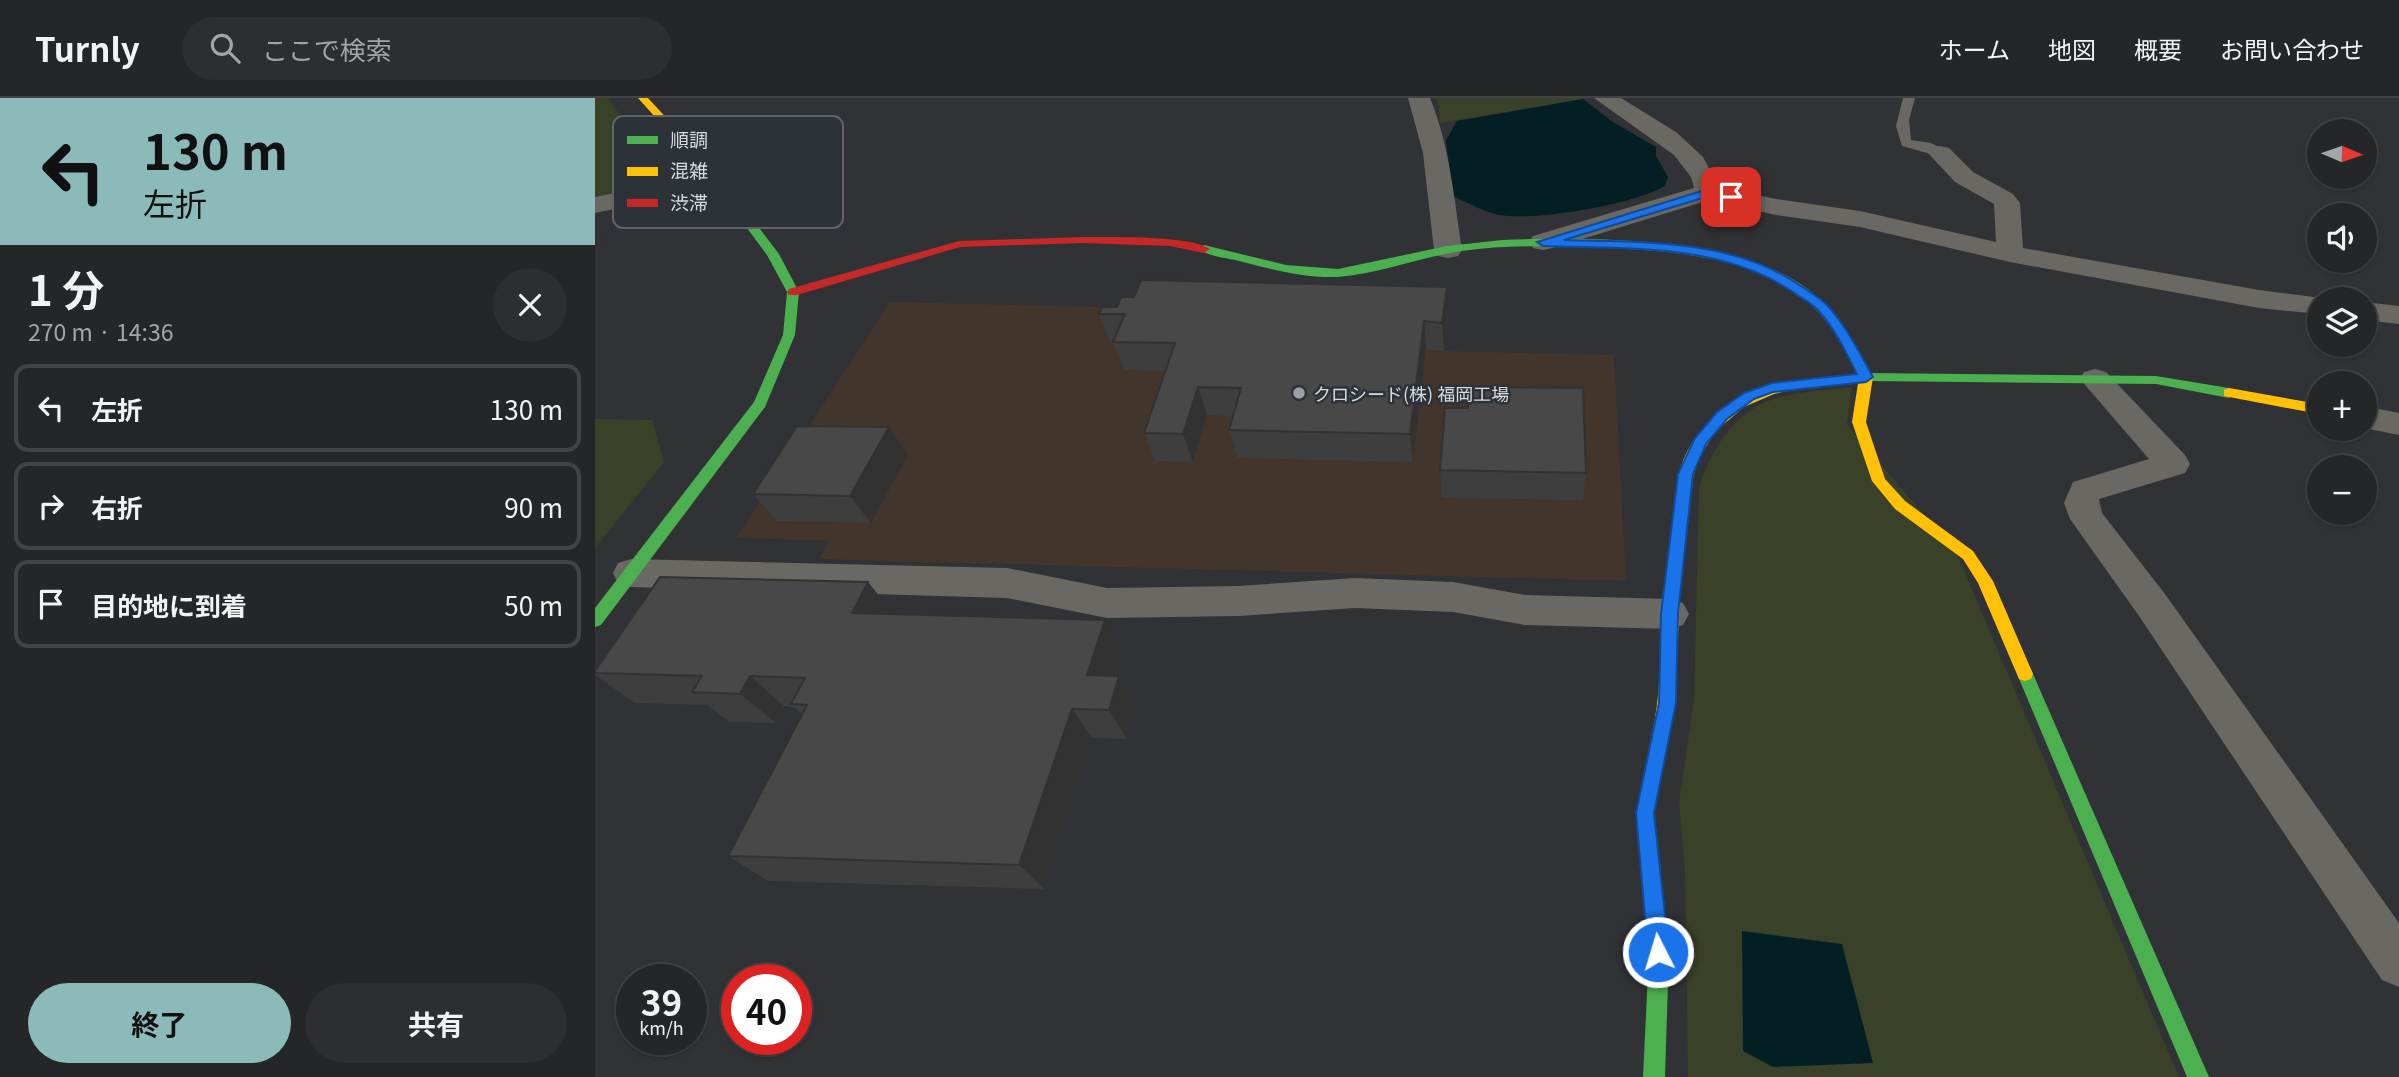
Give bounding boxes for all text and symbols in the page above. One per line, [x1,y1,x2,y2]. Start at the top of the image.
search box [182,17,672,80]
text: Turnly [35,24,140,72]
icon: search [206,29,244,67]
text: ここで検索 [262,30,392,67]
text: ホーム [1939,31,2010,66]
text: 地図 [2048,31,2096,66]
text: 概要 [2134,31,2182,66]
text: お問い合わせ [2220,31,2364,66]
text: 130 m [143,113,288,184]
legend [613,116,843,228]
north arrow [2307,119,2377,189]
map controls [2307,119,2377,525]
text: 順調 [670,125,708,152]
icon: left [28,126,119,217]
text: 混雑 [670,156,708,183]
pin [1701,167,1761,227]
icon: arrive [1712,178,1750,216]
text: 左折 [143,179,207,225]
text: 渋滞 [670,188,708,215]
button: sound [2307,203,2377,273]
text: 1 分 [28,257,104,318]
button: close [493,268,567,342]
button: layers [2307,287,2377,357]
text: 270 m · 14:36 [28,314,173,348]
button: + [2307,371,2377,441]
place label: クロシード(株) 福岡工場 [1313,380,1509,406]
marker: クロシード(株) 福岡工場 [1291,385,1307,401]
icon: left [32,389,70,427]
text: 左折 [91,390,143,427]
text: 130 m [490,390,563,427]
button: − [2307,455,2377,525]
icon: right [32,487,70,525]
text: 右折 [91,488,143,525]
text: 90 m [504,488,563,525]
icon: arrive [32,585,70,623]
text: 目的地に到着 [91,586,247,623]
text: 50 m [504,586,563,623]
position arrow [1621,915,1695,989]
speed limit sign: 40 [721,964,812,1055]
text: 39 [641,975,682,1026]
button: 終了 [28,983,291,1063]
button: 共有 [305,983,567,1063]
text: km/h [639,1014,684,1040]

